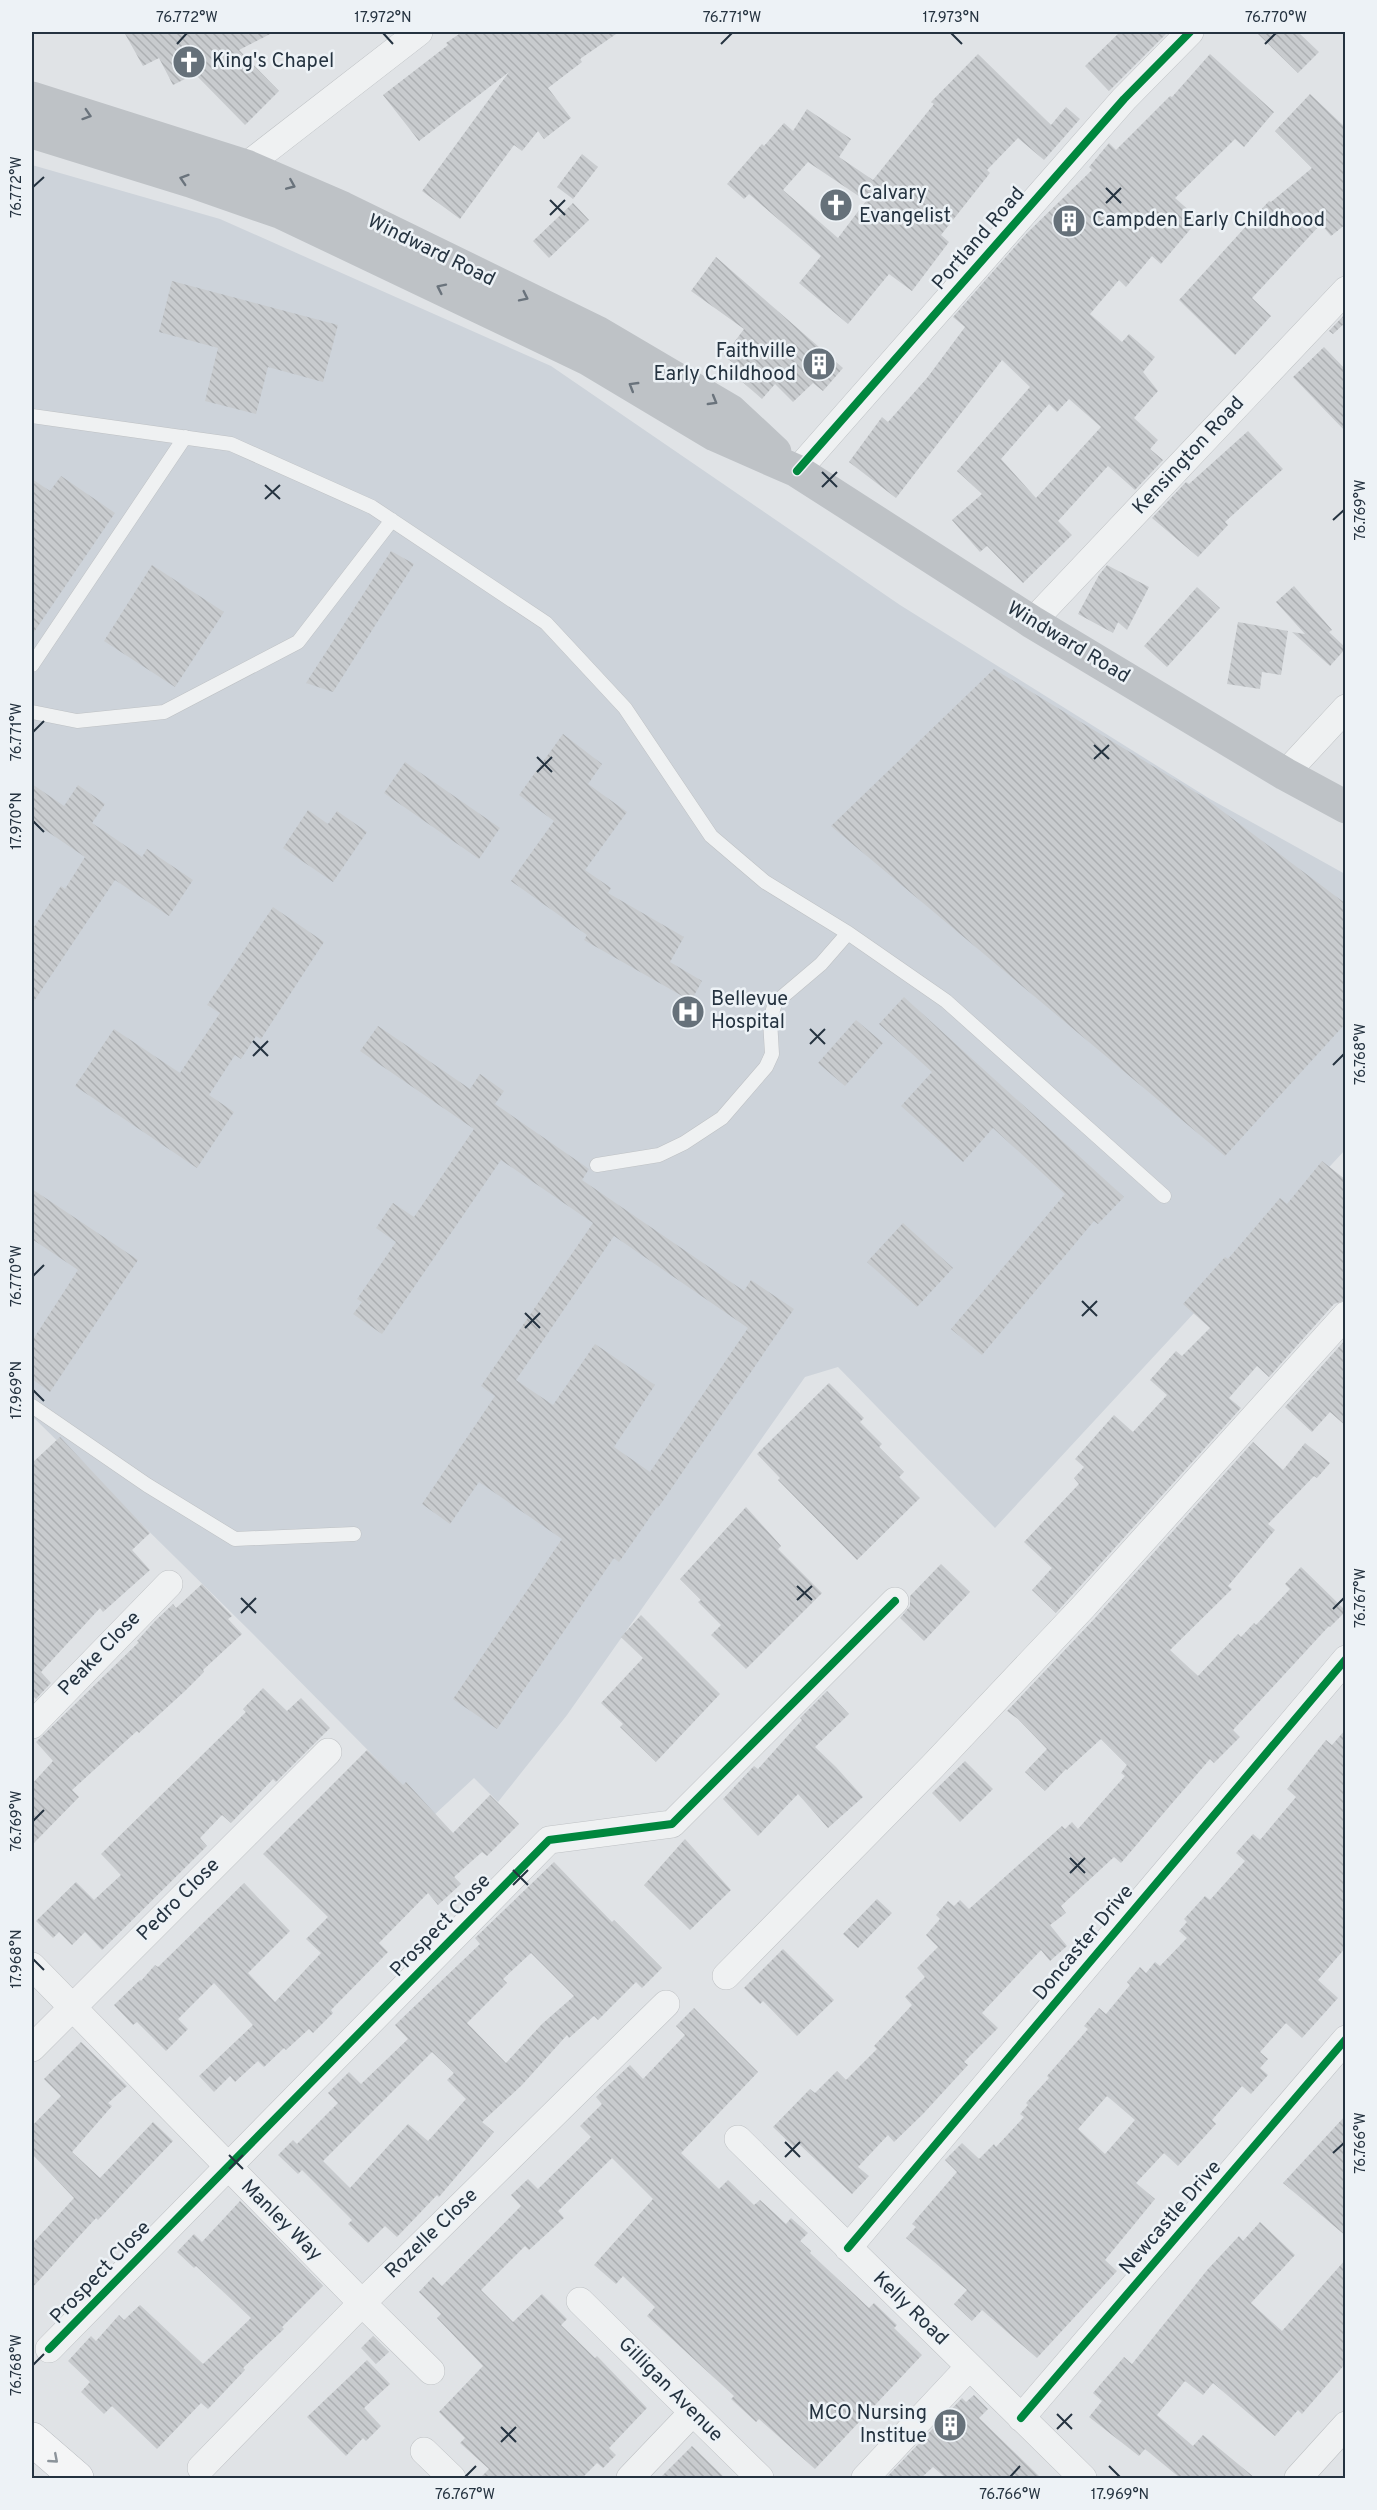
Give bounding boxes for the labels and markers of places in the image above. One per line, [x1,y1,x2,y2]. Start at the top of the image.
church icon: King's Chapel [171,44,207,80]
place label: King's Chapel [212,49,334,75]
place label: Calvary Evangelist [859,181,951,230]
church icon: Calvary Evangelist [818,187,854,223]
building icon: Campden Early Childhood [1051,203,1087,239]
place label: Campden Early Childhood [1092,208,1325,234]
place label: Faithville Early Childhood [654,339,796,388]
building icon: Faithville Early Childhood [801,346,837,382]
place label: Bellevue Hospital [711,987,788,1036]
hospital icon: Bellevue Hospital [670,994,706,1030]
place label: MCO Nursing Institue [809,2401,927,2450]
building icon: MCO Nursing Institue [932,2407,968,2443]

